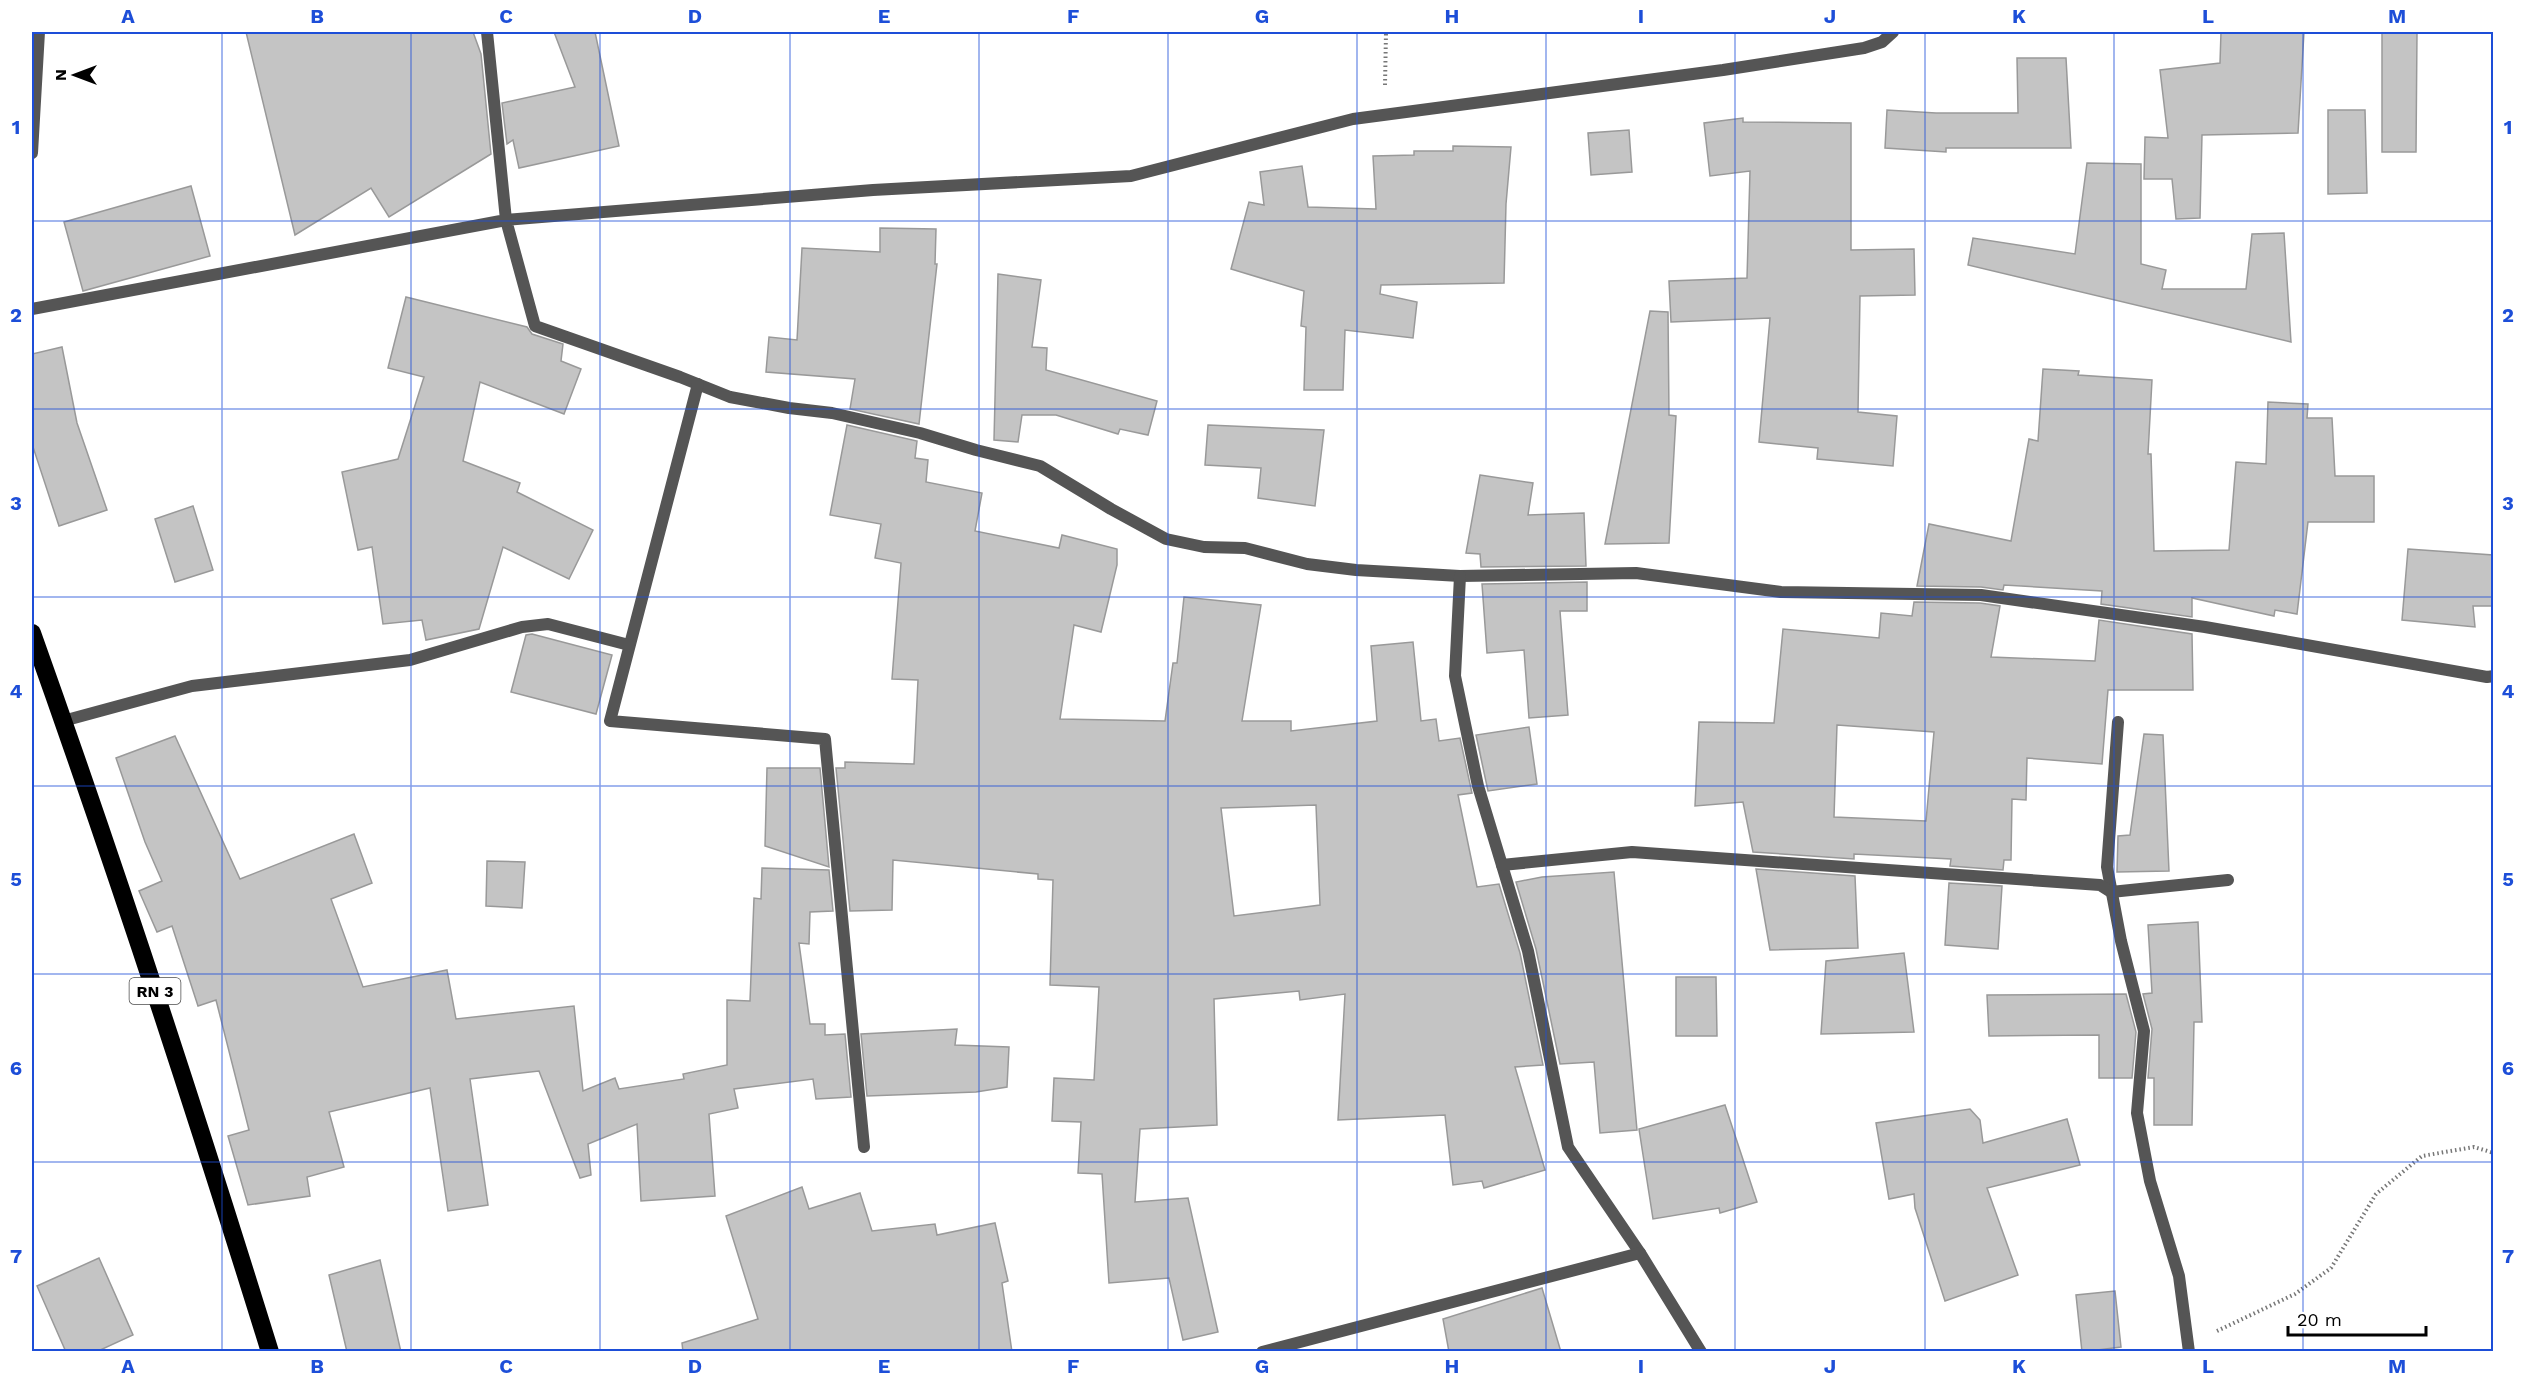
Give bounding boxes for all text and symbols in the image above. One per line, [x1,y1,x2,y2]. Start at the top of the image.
text: A [121,4,135,28]
text: B [310,4,324,28]
text: C [499,4,513,28]
text: D [688,4,702,28]
text: E [878,4,890,28]
text: F [1067,4,1079,28]
text: G [1255,4,1269,28]
text: H [1445,4,1459,28]
text: I [1638,4,1644,28]
text: J [1824,4,1836,28]
text: K [2012,4,2026,28]
text: L [2202,4,2214,28]
text: M [2388,4,2406,28]
north arrow [45,45,105,105]
text: N [51,69,70,81]
text: 1 [12,115,20,139]
text: 1 [2504,115,2512,139]
text: 2 [10,303,22,327]
text: 2 [2502,303,2514,327]
text: 3 [10,491,22,515]
text: 3 [2502,491,2514,515]
text: 4 [10,679,23,703]
text: 4 [2502,679,2515,703]
text: 5 [10,867,22,891]
text: 5 [2502,867,2514,891]
road number: RN 3 [130,978,180,1004]
text: 6 [10,1056,22,1080]
text: 6 [2502,1056,2514,1080]
text: 7 [10,1244,22,1268]
text: 7 [2502,1244,2514,1268]
scale bar [2288,1299,2426,1337]
text: 20 m [2297,1309,2342,1330]
text: A [121,1354,135,1378]
text: B [310,1354,324,1378]
text: C [499,1354,513,1378]
text: D [688,1354,702,1378]
text: E [878,1354,890,1378]
text: F [1067,1354,1079,1378]
text: G [1255,1354,1269,1378]
text: H [1445,1354,1459,1378]
text: I [1638,1354,1644,1378]
text: J [1824,1354,1836,1378]
text: K [2012,1354,2026,1378]
text: L [2202,1354,2214,1378]
text: M [2388,1354,2406,1378]

